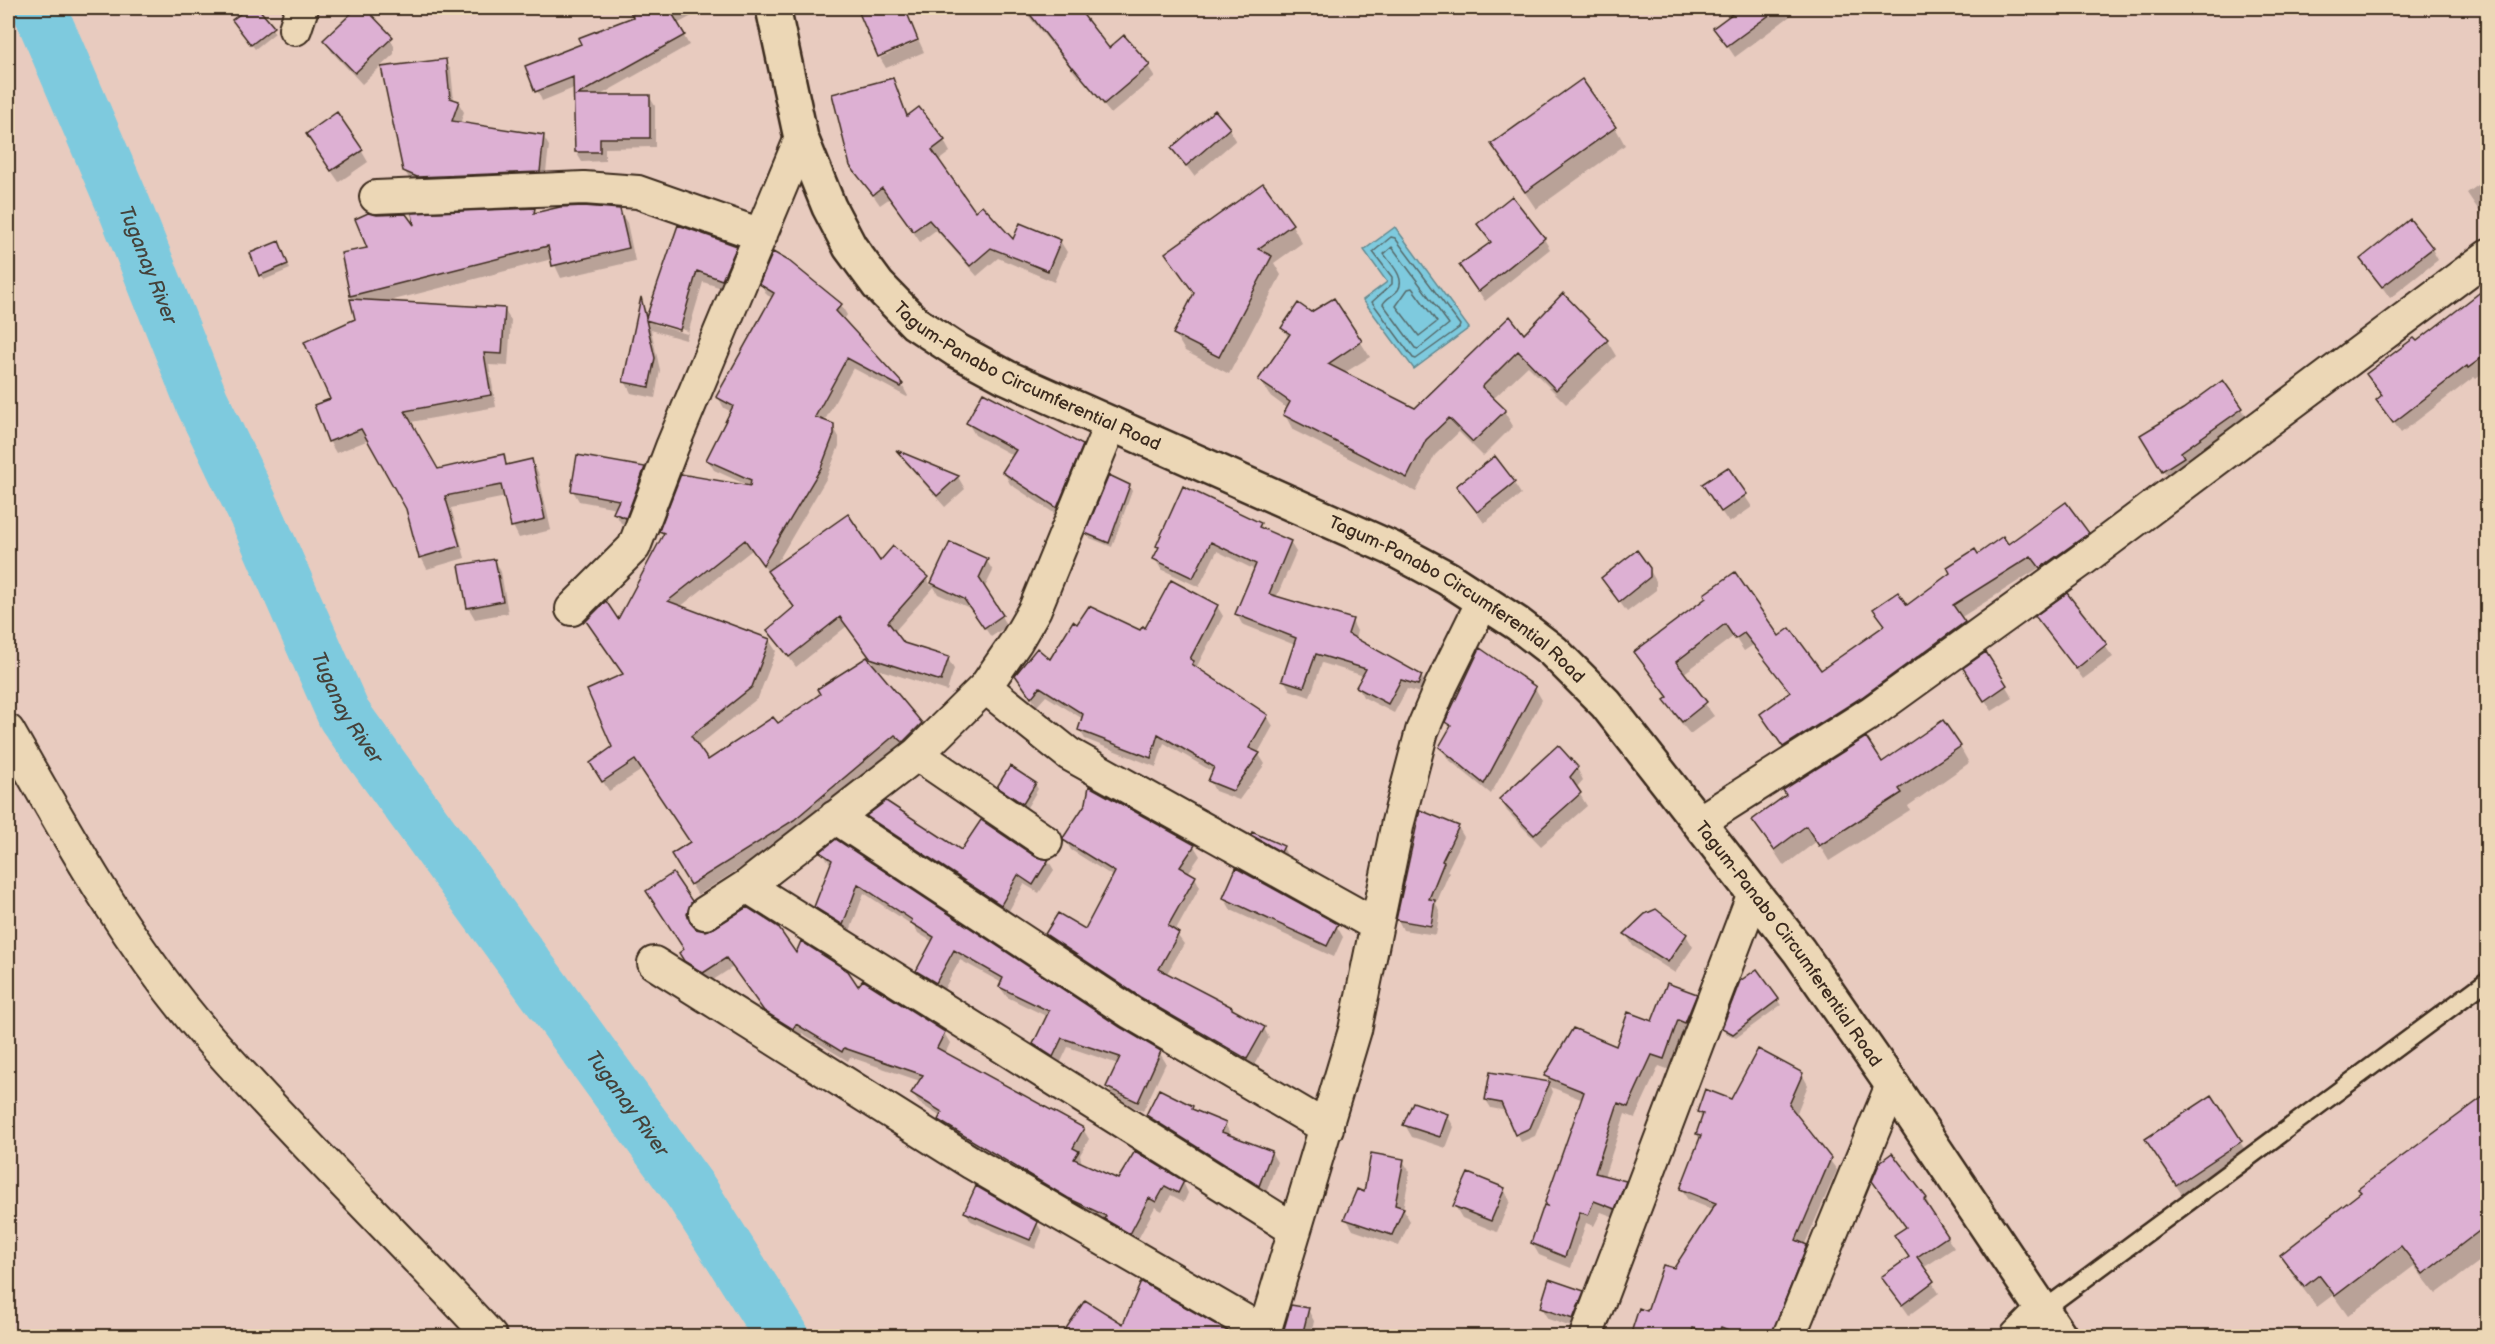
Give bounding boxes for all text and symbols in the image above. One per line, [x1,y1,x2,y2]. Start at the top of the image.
water label: Tuganay River [113,202,182,329]
street label: Tagum-Panabo Circumferential Road [889,297,1164,455]
street label: Tagum-Panabo Circumferential Road [1325,511,1589,687]
water label: Tuganay River [306,648,389,770]
street label: Tagum-Panabo Circumferential Road [1691,817,1887,1071]
water label: Tuganay River [580,1046,675,1163]

